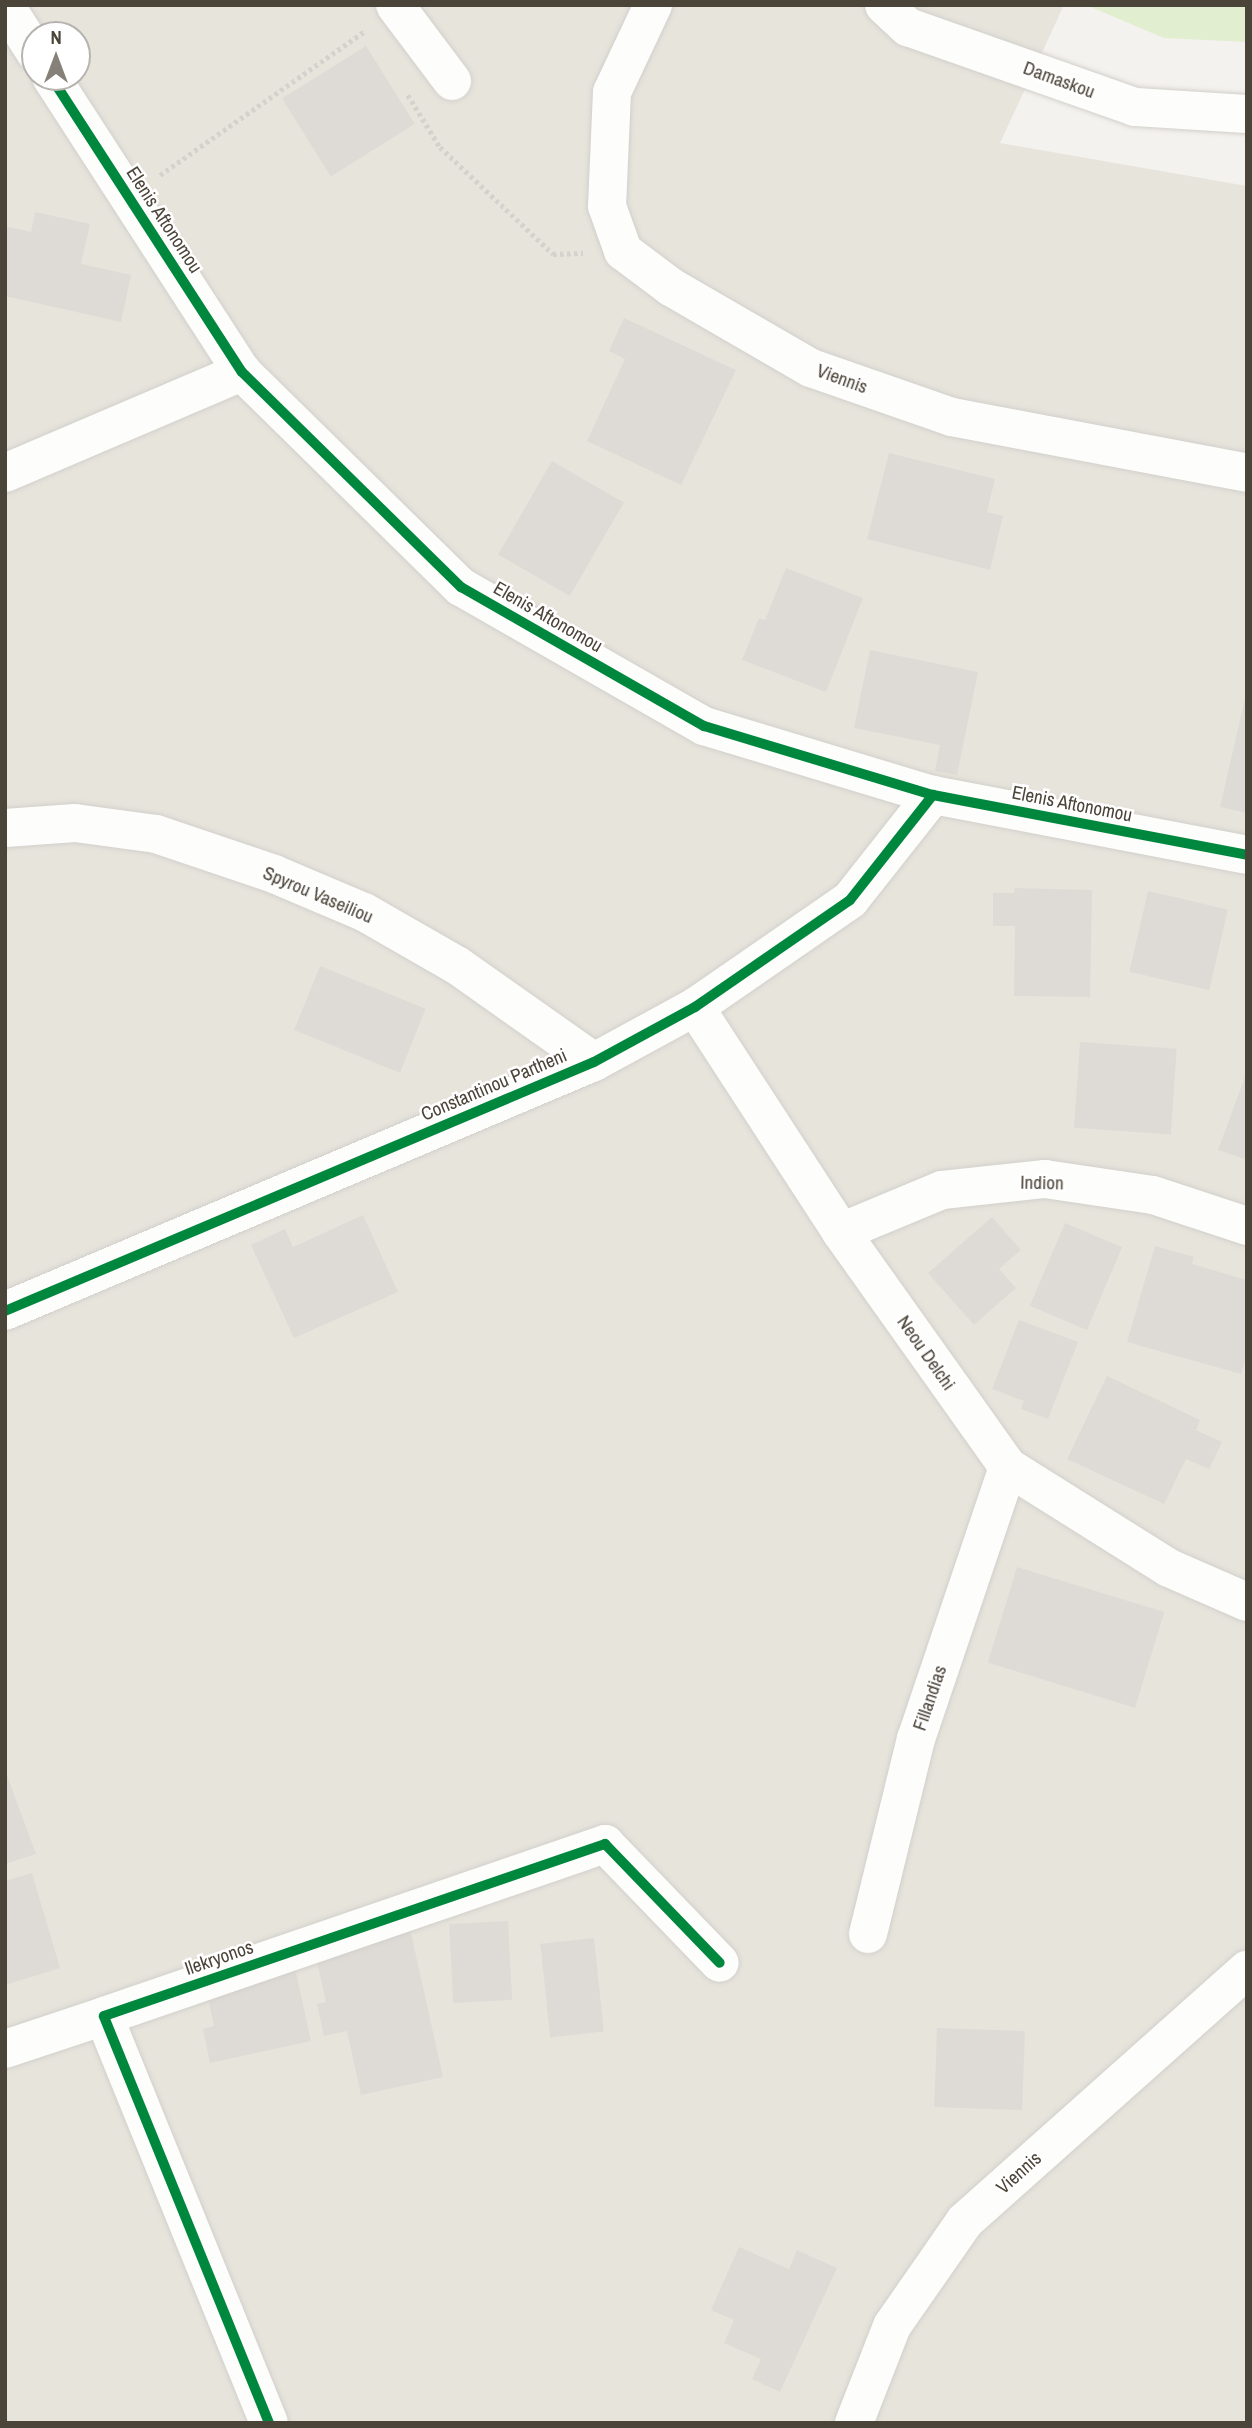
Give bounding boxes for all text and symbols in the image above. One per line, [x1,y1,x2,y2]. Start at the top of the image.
north arrow [21,21,91,91]
text: N [50,24,62,50]
street label: Damaskou [1020,57,1098,103]
street label: Elenis Aftonomou [121,162,207,278]
street label: Viennis [813,359,871,399]
street label: Elenis Aftonomou [489,576,607,658]
street label: Elenis Aftonomou [1009,781,1135,827]
street label: Spyrou Vaseiliou [259,862,377,928]
street label: Constantinou Partheni [418,1044,570,1126]
street label: Indion [1020,1171,1064,1195]
street label: Neou Delchi [892,1311,960,1395]
street label: Fillandias [908,1662,952,1734]
street label: Ilekryonos [182,1936,256,1980]
street label: Viennis [992,2147,1046,2199]

